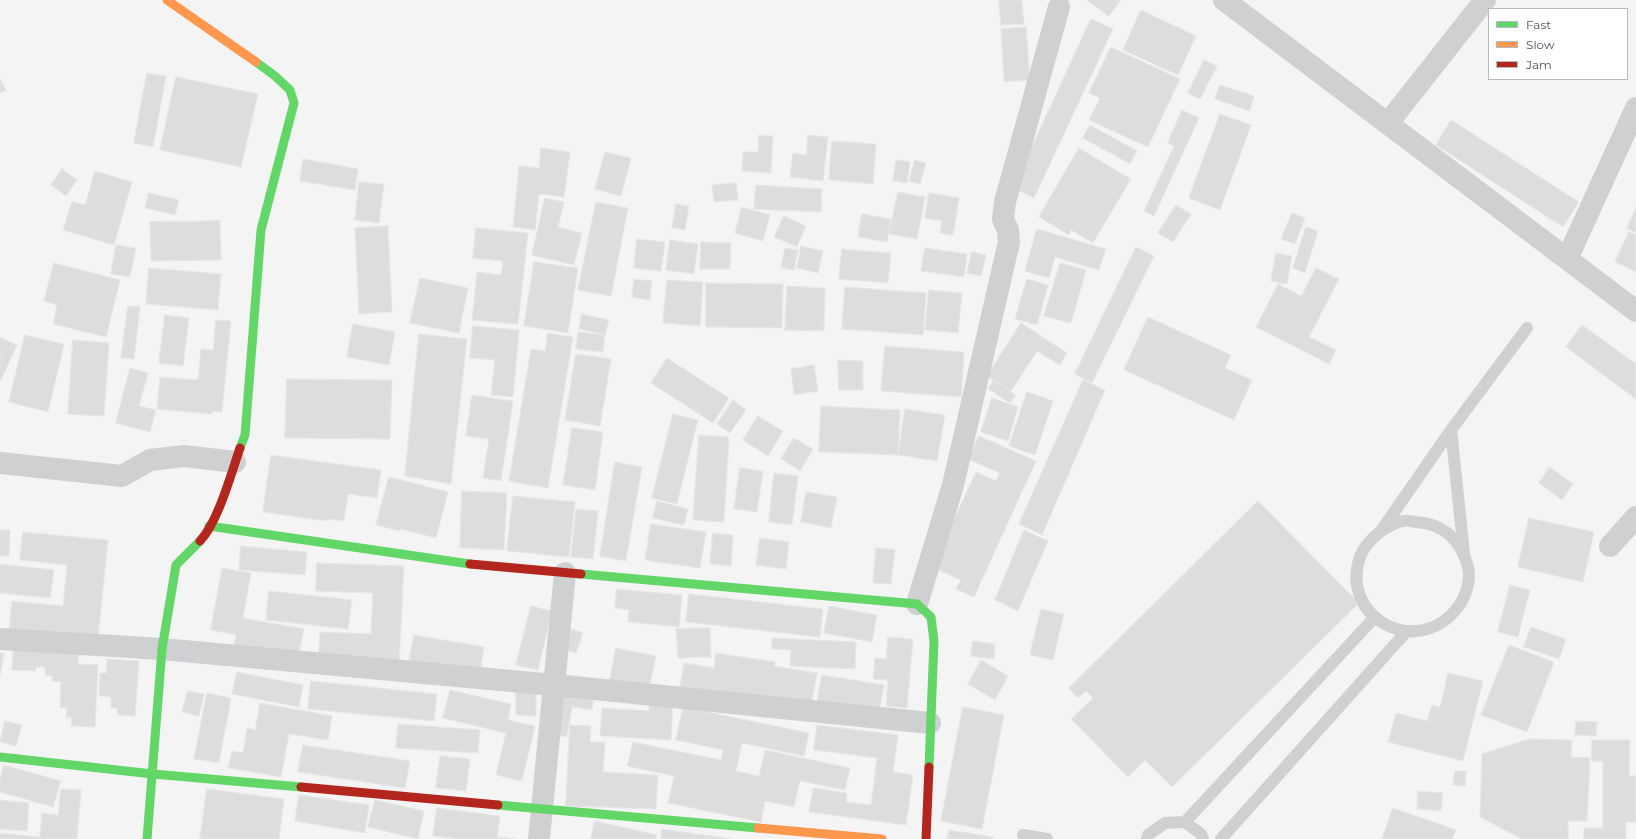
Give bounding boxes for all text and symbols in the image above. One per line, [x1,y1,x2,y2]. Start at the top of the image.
legend [1488,8,1628,80]
text: Fast [1526,17,1551,32]
text: Slow [1526,37,1555,52]
text: Jam [1526,57,1552,72]

